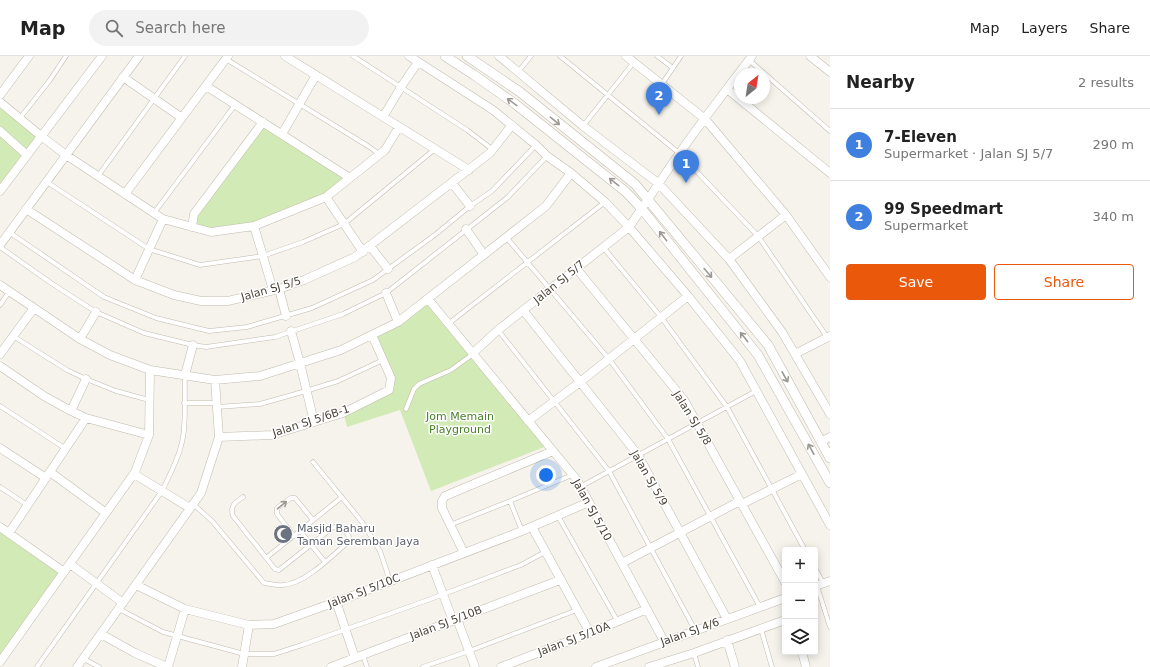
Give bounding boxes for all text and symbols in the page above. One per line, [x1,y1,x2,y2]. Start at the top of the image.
search box [89,10,369,46]
text: Map [20,17,65,39]
icon: search [103,17,125,39]
text: Search here [135,19,225,37]
text: Map [970,20,999,36]
text: Layers [1021,20,1068,36]
text: Share [1090,20,1130,36]
north arrow [734,68,770,104]
text: Nearby [846,72,915,92]
text: 2 results [1078,75,1134,90]
pin: 2 [646,82,672,115]
one-way arrow [507,97,518,106]
one-way arrow [549,116,560,125]
text: 7-Eleven [884,128,957,146]
text: 1 [854,137,864,152]
text: 290 m [1092,137,1134,152]
text: Supermarket · Jalan SJ 5/7 [884,146,1053,161]
pin: 1 [673,150,699,183]
one-way arrow [608,178,619,187]
text: 99 Speedmart [884,200,1003,218]
text: 2 [854,209,864,224]
text: 340 m [1092,209,1134,224]
text: Supermarket [884,218,968,233]
one-way arrow [659,230,668,241]
street label: Jalan SJ 5/7 [530,258,587,307]
button: Save [846,264,986,300]
button: Share [994,264,1134,300]
one-way arrow [704,267,713,278]
street label: Jalan SJ 5/5 [239,274,302,304]
one-way arrow [740,332,748,343]
one-way arrow [782,371,790,383]
street label: Jalan SJ 5/8 [670,388,714,448]
street label: Jalan SJ 5/6B-1 [270,402,351,440]
park label: Jom Memain Playground [425,410,494,436]
one-way arrow [806,443,814,455]
street label: Jalan SJ 5/9 [627,447,670,508]
your location [536,465,556,485]
street label: Jalan SJ 5/10 [569,476,614,543]
one-way arrow [277,501,287,510]
place label: Masjid Baharu Taman Seremban Jaya [296,522,420,548]
mosque icon: Masjid Baharu Taman Seremban Jaya [272,523,294,545]
map controls [782,547,818,655]
button: + [782,547,818,583]
street label: Jalan SJ 5/10C [325,571,402,611]
button: − [782,583,818,619]
street label: Jalan SJ 5/10B [407,603,484,643]
street label: Jalan SJ 4/6 [658,615,721,649]
street label: Jalan SJ 5/10A [535,619,612,659]
button: layers [782,619,818,655]

